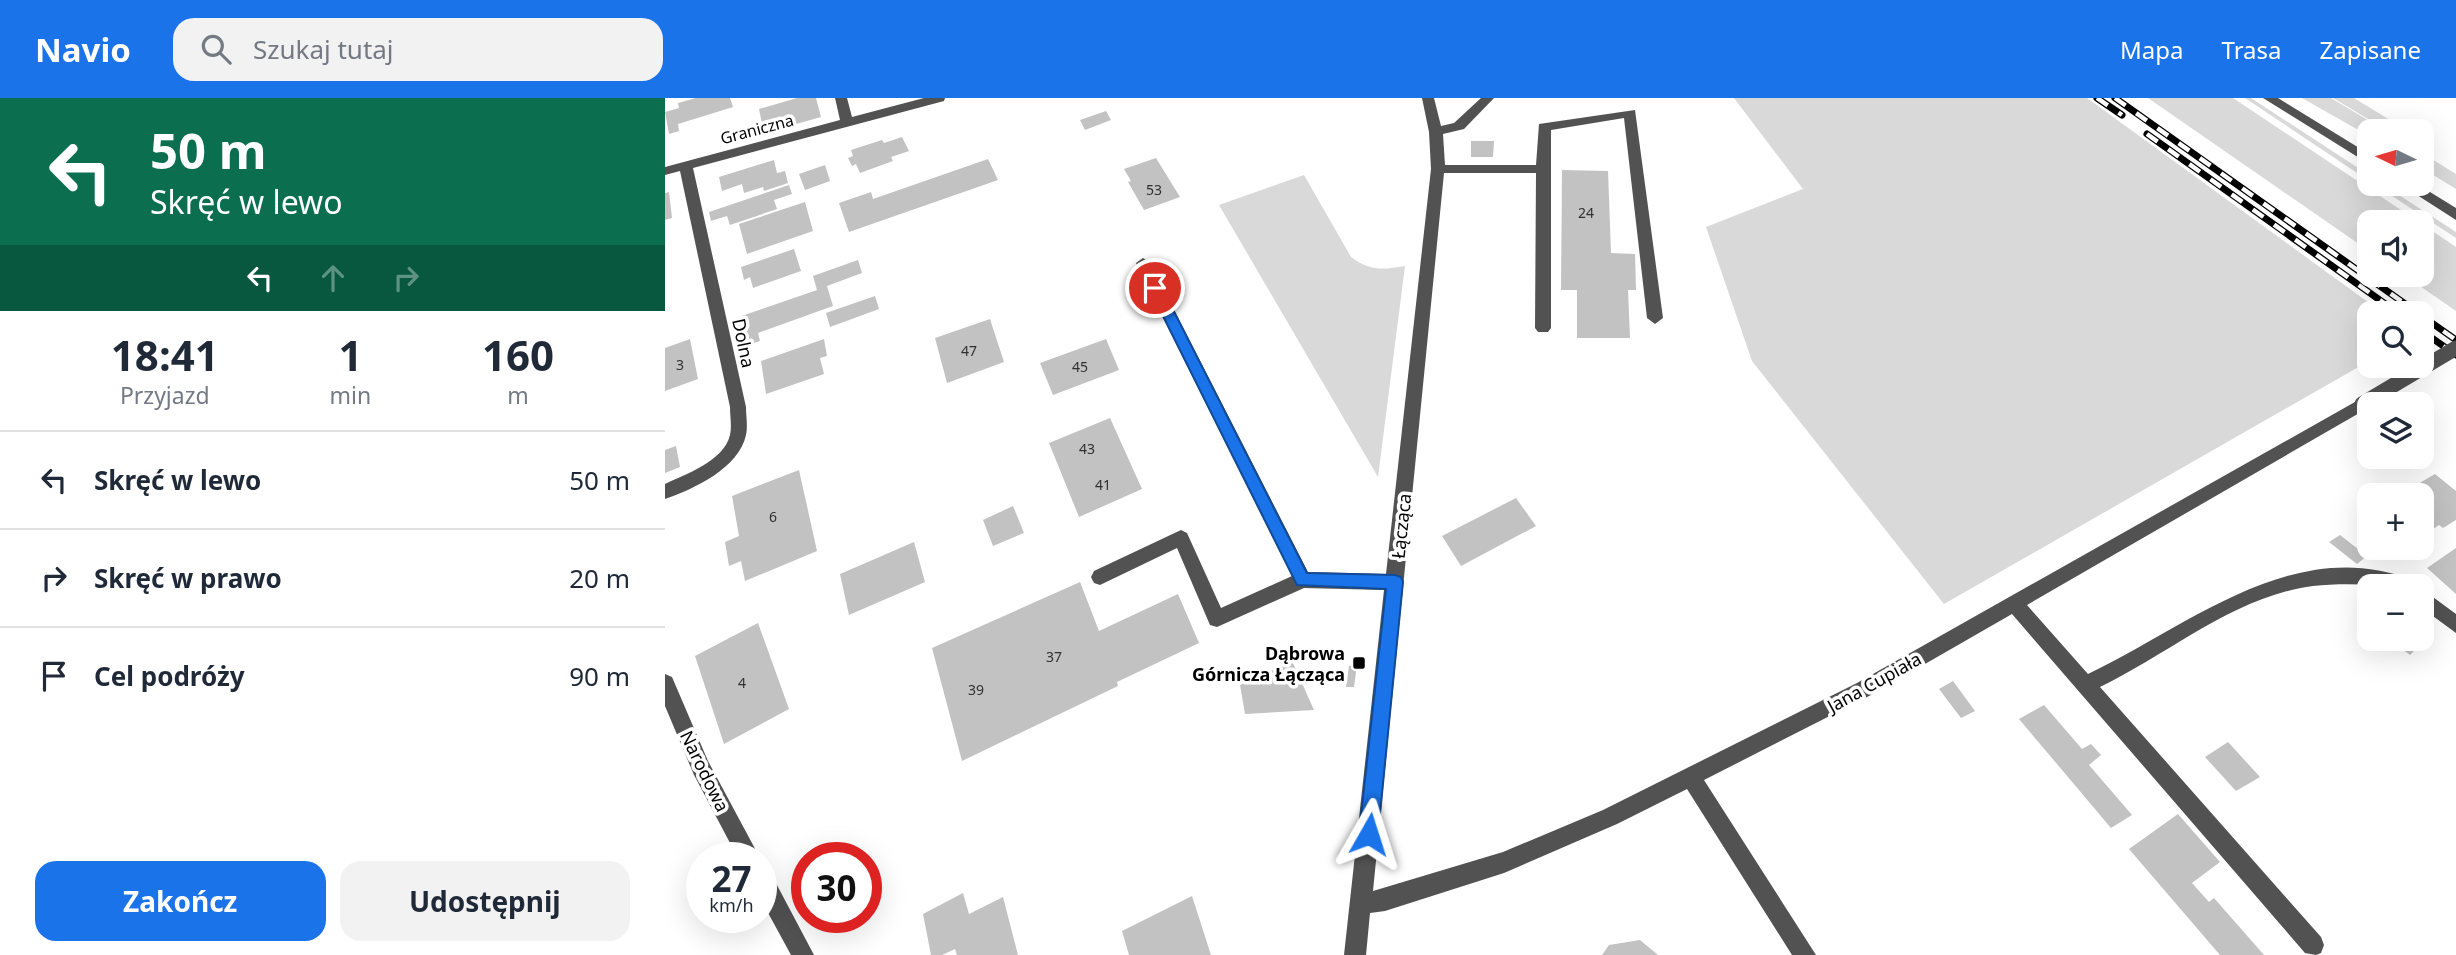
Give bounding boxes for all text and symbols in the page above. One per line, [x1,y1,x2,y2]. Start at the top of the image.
search box [173,18,663,81]
text: Navio [35,27,131,72]
icon: search [197,30,235,68]
text: Szukaj tutaj [253,31,394,67]
text: Mapa [2120,33,2184,66]
text: Trasa [2222,33,2282,66]
text: Zapisane [2320,33,2421,66]
street label: Graniczna [718,109,796,149]
text: 50 m [150,117,267,183]
north arrow [2357,119,2434,196]
map controls [2357,119,2434,651]
icon: left [35,126,126,217]
text: Skręć w lewo [150,180,343,223]
house number: 53 [1146,180,1162,199]
house number: 24 [1578,203,1594,222]
button: sound [2357,210,2434,287]
pin [1125,258,1185,318]
icon: left [241,259,279,297]
icon: ahead [314,259,352,297]
icon: right [387,259,425,297]
icon: arrive [1136,269,1174,307]
button: search [2357,301,2434,378]
street label: Dolna [727,316,761,370]
text: 18:41 [111,326,219,383]
text: 1 [338,326,362,383]
text: 160 [482,326,554,383]
house number: 47 [961,341,977,360]
house number: 3 [676,355,684,374]
house number: 45 [1072,357,1088,376]
text: Przyjazd [120,379,210,411]
text: min [330,379,371,411]
text: m [507,379,529,411]
button: layers [2357,392,2434,469]
house number: 43 [1079,439,1095,458]
icon: left [35,461,73,499]
text: Skręć w lewo [94,462,261,498]
text: 50 m [569,462,630,498]
house number: 41 [1095,475,1111,494]
button: + [2357,483,2434,560]
street label: Łącząca [1386,492,1416,560]
house number: 6 [769,507,777,526]
icon: right [35,559,73,597]
text: Skręć w prawo [94,560,282,596]
text: 20 m [569,560,630,596]
button: − [2357,574,2434,651]
place label: Dąbrowa Górnicza Łącząca [1192,641,1345,686]
street label: Jana Cupiała [1821,646,1925,719]
house number: 37 [1046,647,1062,666]
marker: Dąbrowa Górnicza Łącząca [1351,655,1367,671]
icon: arrive [35,657,73,695]
text: Cel podróży [94,658,245,694]
text: 90 m [569,658,630,694]
house number: 4 [738,673,746,692]
house number: 39 [968,680,984,699]
street label: Narodowa [675,726,735,816]
position arrow [1332,797,1406,871]
speed limit sign: 30 [791,842,882,933]
text: 27 [711,855,752,902]
button: Zakończ [35,861,326,941]
button: Udostępnij [340,861,630,941]
text: km/h [709,893,754,917]

